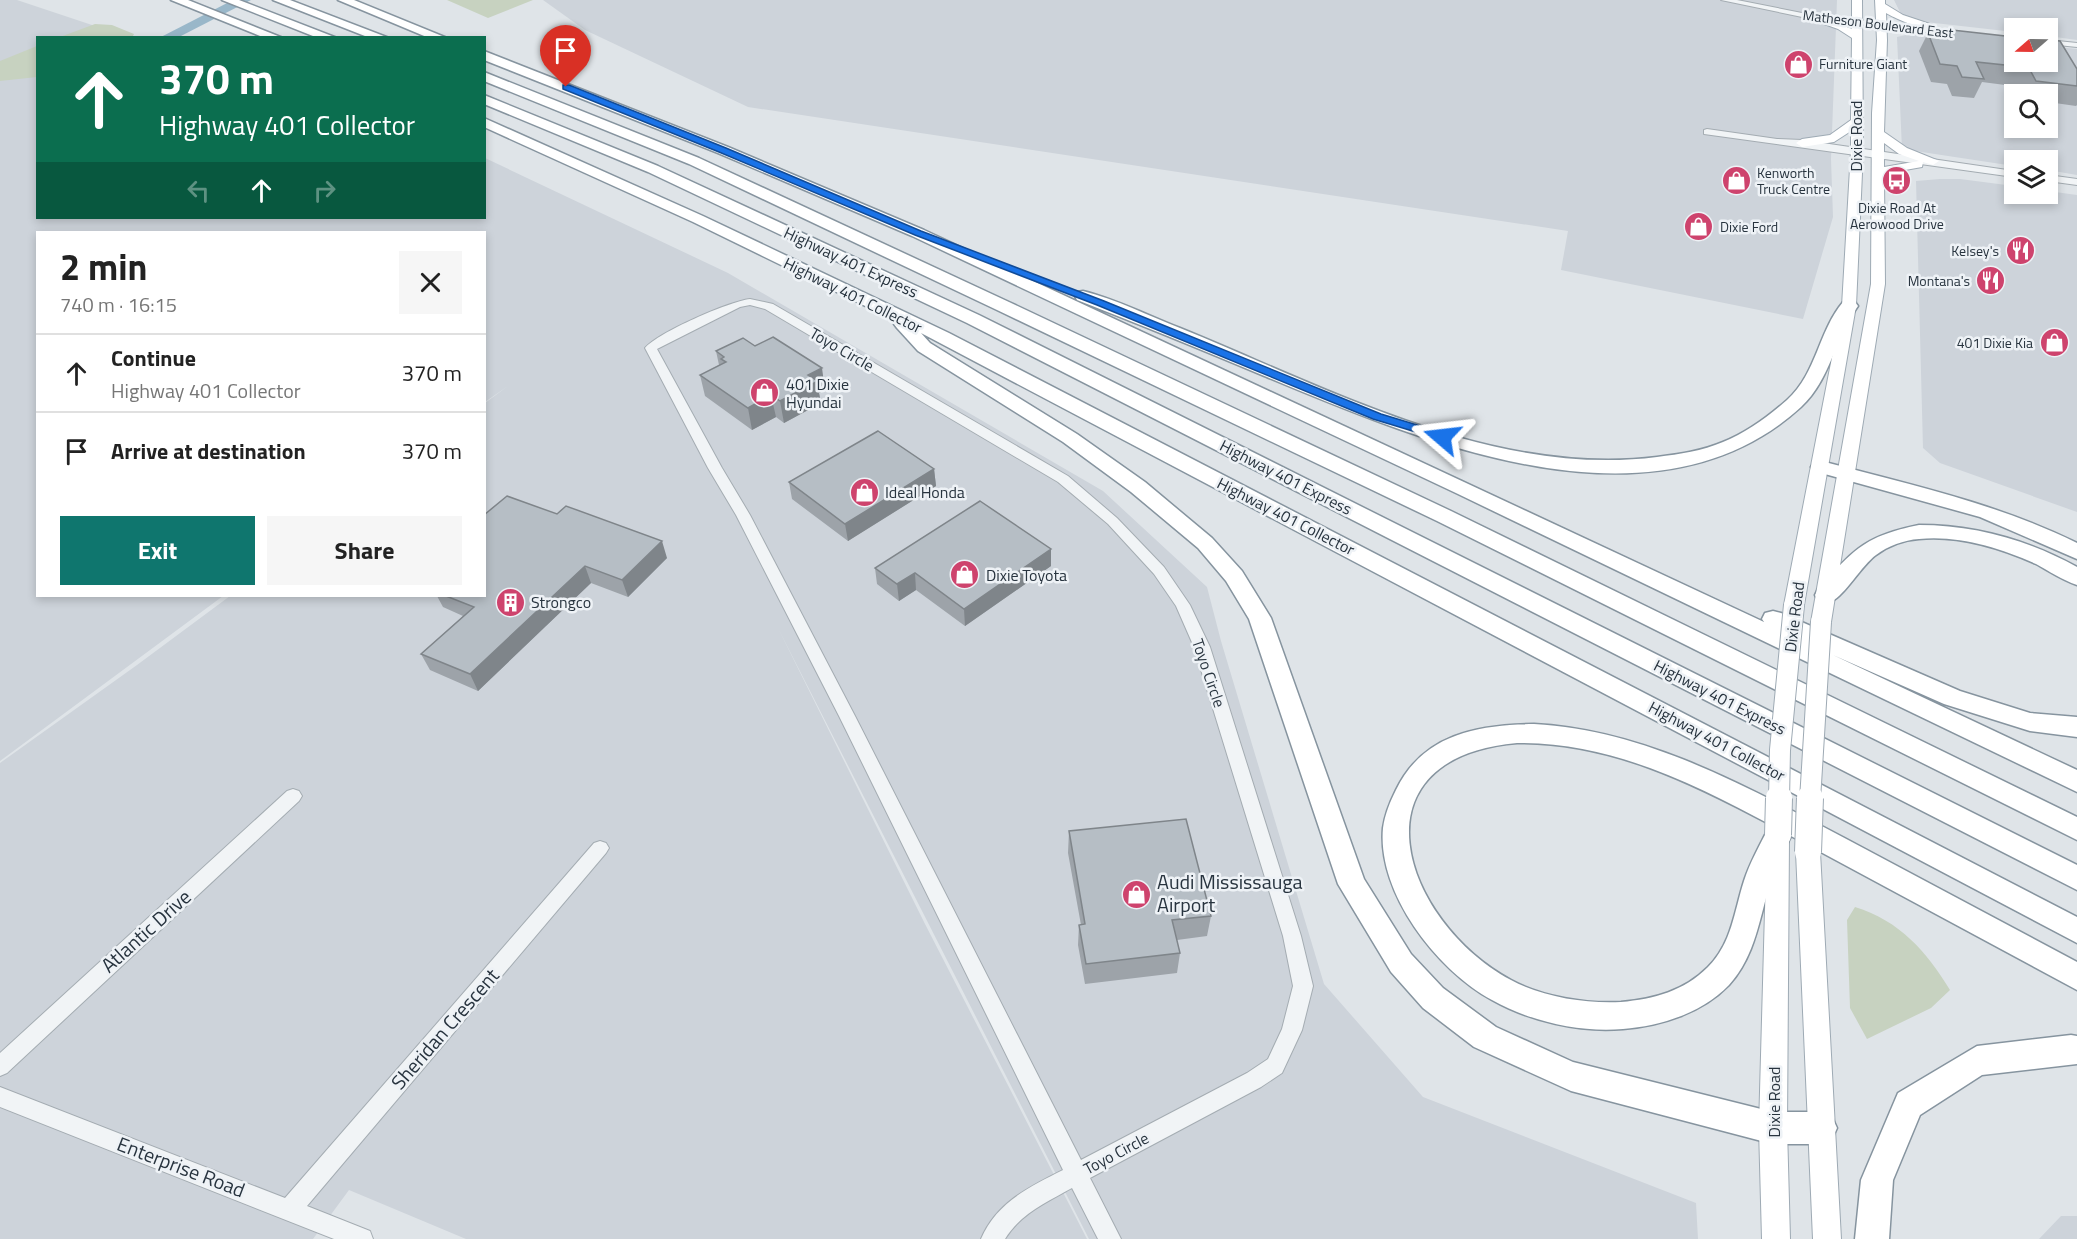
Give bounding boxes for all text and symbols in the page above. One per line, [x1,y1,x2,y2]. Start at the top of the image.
street label: Matheson Boulevard East [1802,4,1955,43]
north arrow [2004,18,2058,72]
map controls [2004,18,2058,204]
pin [540,25,591,87]
icon: arrive [549,34,582,67]
text: 370 m [159,46,274,110]
shop icon: Furniture Giant [1782,48,1814,80]
place label: Furniture Giant [1819,53,1907,74]
icon: ahead [60,60,138,138]
button: search [2004,84,2058,138]
street label: Dixie Road [1844,101,1868,171]
text: Highway 401 Collector [159,104,415,145]
button: layers [2004,150,2058,204]
place label: Kenworth Truck Centre [1757,162,1830,199]
shop icon: Kenworth Truck Centre [1720,165,1752,197]
bus stop icon: Dixie Road At Aerowood Drive [1881,165,1913,197]
icon: left [182,174,215,207]
icon: ahead [245,174,278,207]
icon: right [308,174,341,207]
place label: Dixie Road At Aerowood Drive [1850,197,1944,234]
shop icon: Dixie Ford [1683,211,1715,243]
place label: Dixie Ford [1720,216,1778,237]
street label: Highway 401 Express [780,220,922,304]
restaurant icon: Kelsey's [2004,235,2036,267]
text: 2 min [60,239,147,294]
place label: Kelsey's [1951,240,1999,261]
button: close [399,251,462,314]
street label: Highway 401 Collector [780,251,927,339]
restaurant icon: Montana's [1975,265,2007,297]
place label: Montana's [1908,270,1970,291]
text: 740 m · 16:15 [60,289,177,320]
street label: Toyo Circle [805,321,879,377]
shop icon: 401 Dixie Kia [2038,327,2070,359]
place label: 401 Dixie Kia [1957,332,2033,353]
text: Continue [111,341,196,375]
text: 370 m [402,356,462,390]
icon: ahead [60,357,93,390]
place label: 401 Dixie Hyundai [786,372,849,414]
text: Highway 401 Collector [111,375,301,406]
shop icon: 401 Dixie Hyundai [749,377,781,409]
position arrow [1410,405,1474,469]
street label: Highway 401 Express [1216,433,1356,521]
text: Arrive at destination [111,434,306,468]
text: 370 m [402,434,462,468]
icon: arrive [60,435,93,468]
street label: Highway 401 Collector [1213,471,1359,561]
shop icon: Ideal Honda [848,476,880,508]
place label: Ideal Honda [885,480,965,504]
button: Exit [60,516,255,585]
button: Share [267,516,462,585]
shop icon: Dixie Toyota [949,559,981,591]
place label: Dixie Toyota [986,563,1067,587]
street label: Dixie Road [1778,580,1810,654]
building icon: Strongco [494,586,526,618]
place label: Strongco [531,590,591,614]
street label: Toyo Circle [1186,635,1232,711]
street label: Highway 401 Express [1650,653,1790,741]
street label: Highway 401 Collector [1644,695,1790,787]
place label: Audi Mississauga Airport [1157,866,1303,920]
shop icon: Audi Mississauga Airport [1120,878,1152,910]
street label: Atlantic Drive [94,882,198,980]
street label: Sheridan Crescent [383,961,506,1096]
street label: Dixie Road [1762,1067,1786,1137]
street label: Toyo Circle [1079,1126,1153,1180]
street label: Enterprise Road [113,1128,250,1205]

